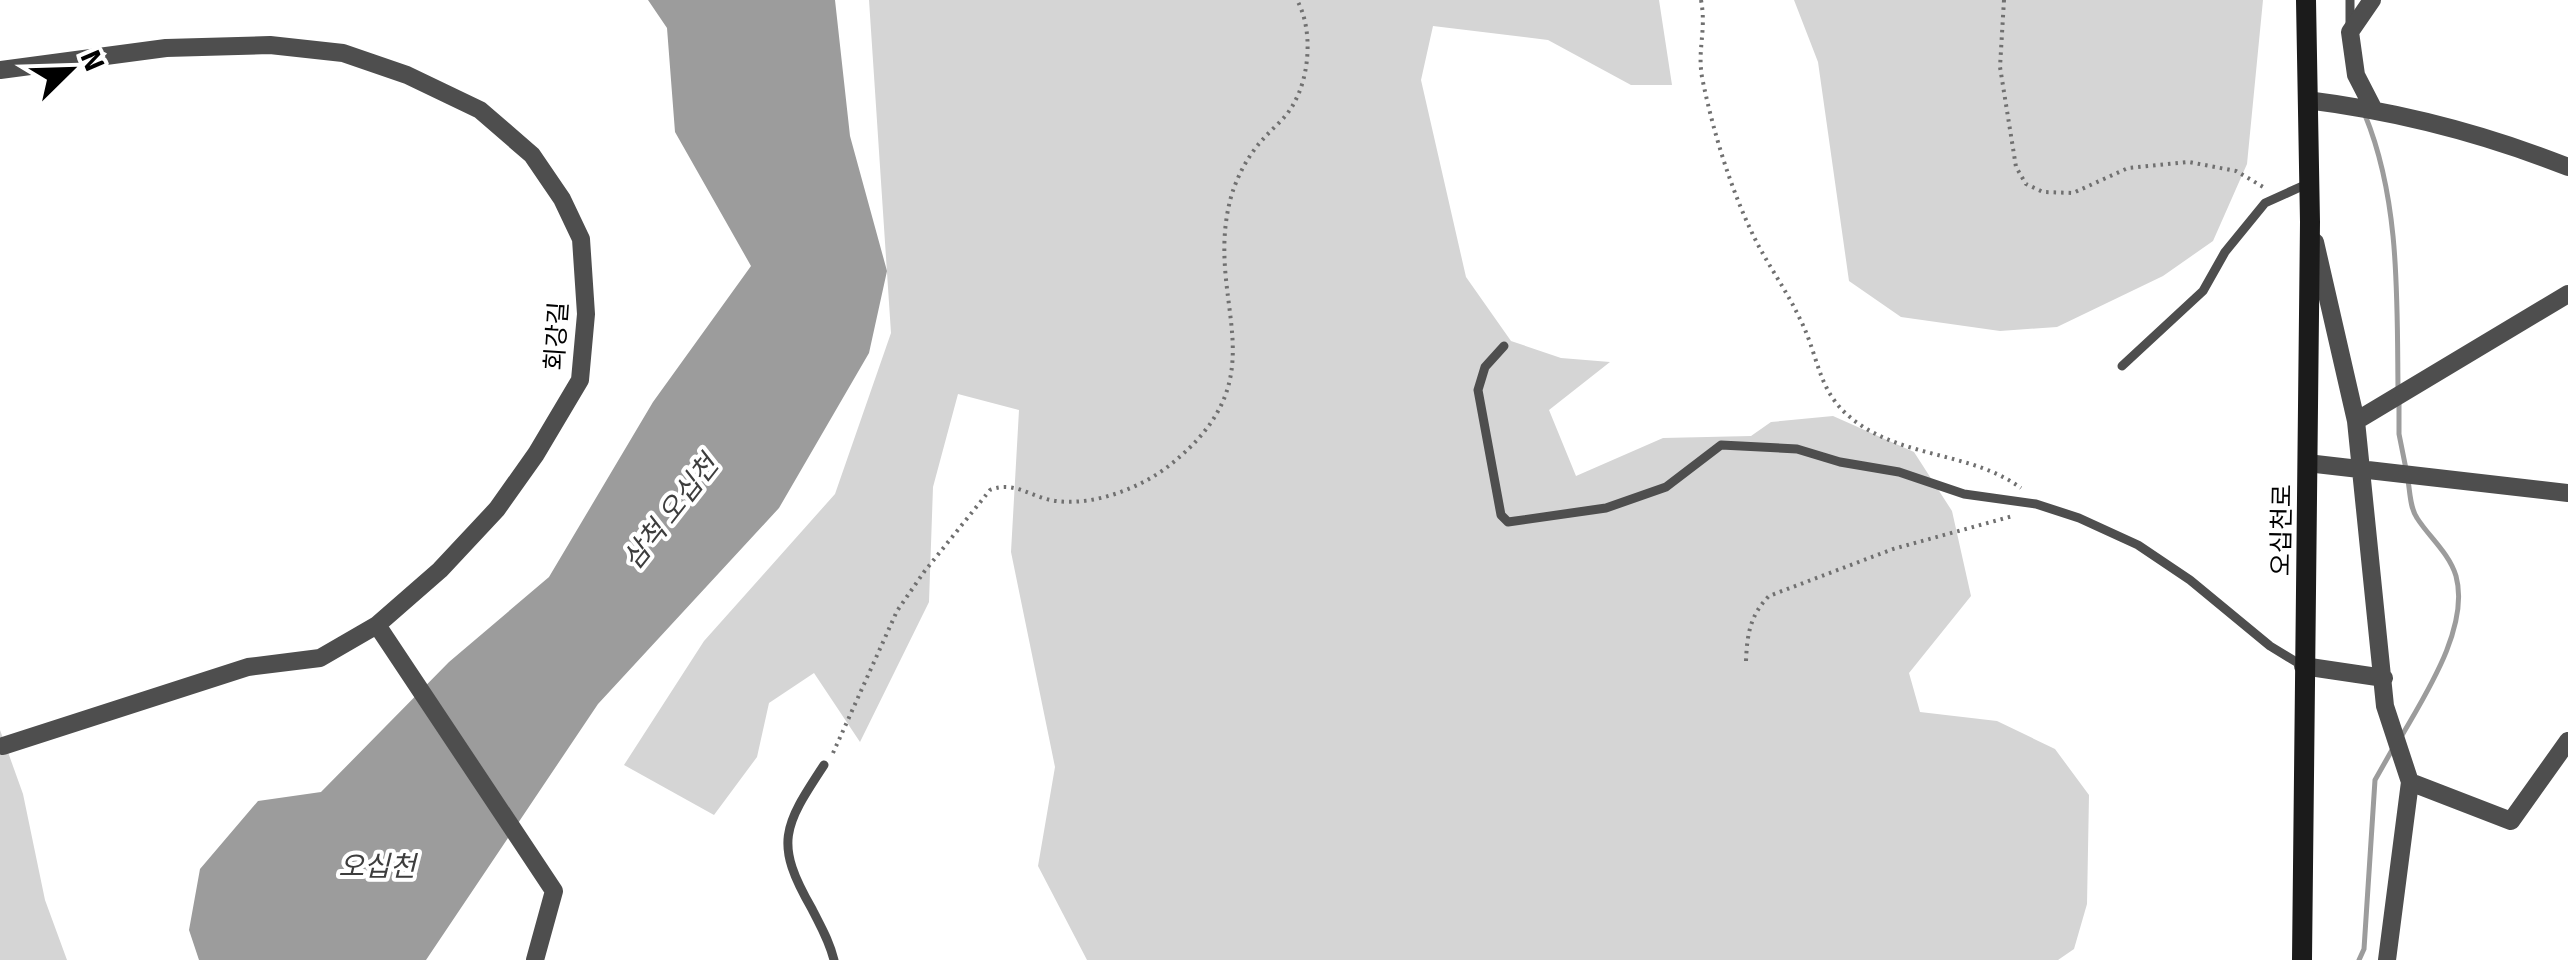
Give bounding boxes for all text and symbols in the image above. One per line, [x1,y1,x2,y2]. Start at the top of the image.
north arrow [20,20,120,120]
text: N [73,45,112,76]
street label: 회강길 [539,301,574,372]
water label: 삼척 오십천 [616,446,728,576]
street label: 오십천로 [2265,484,2298,576]
water label: 오십천 [338,850,419,884]

